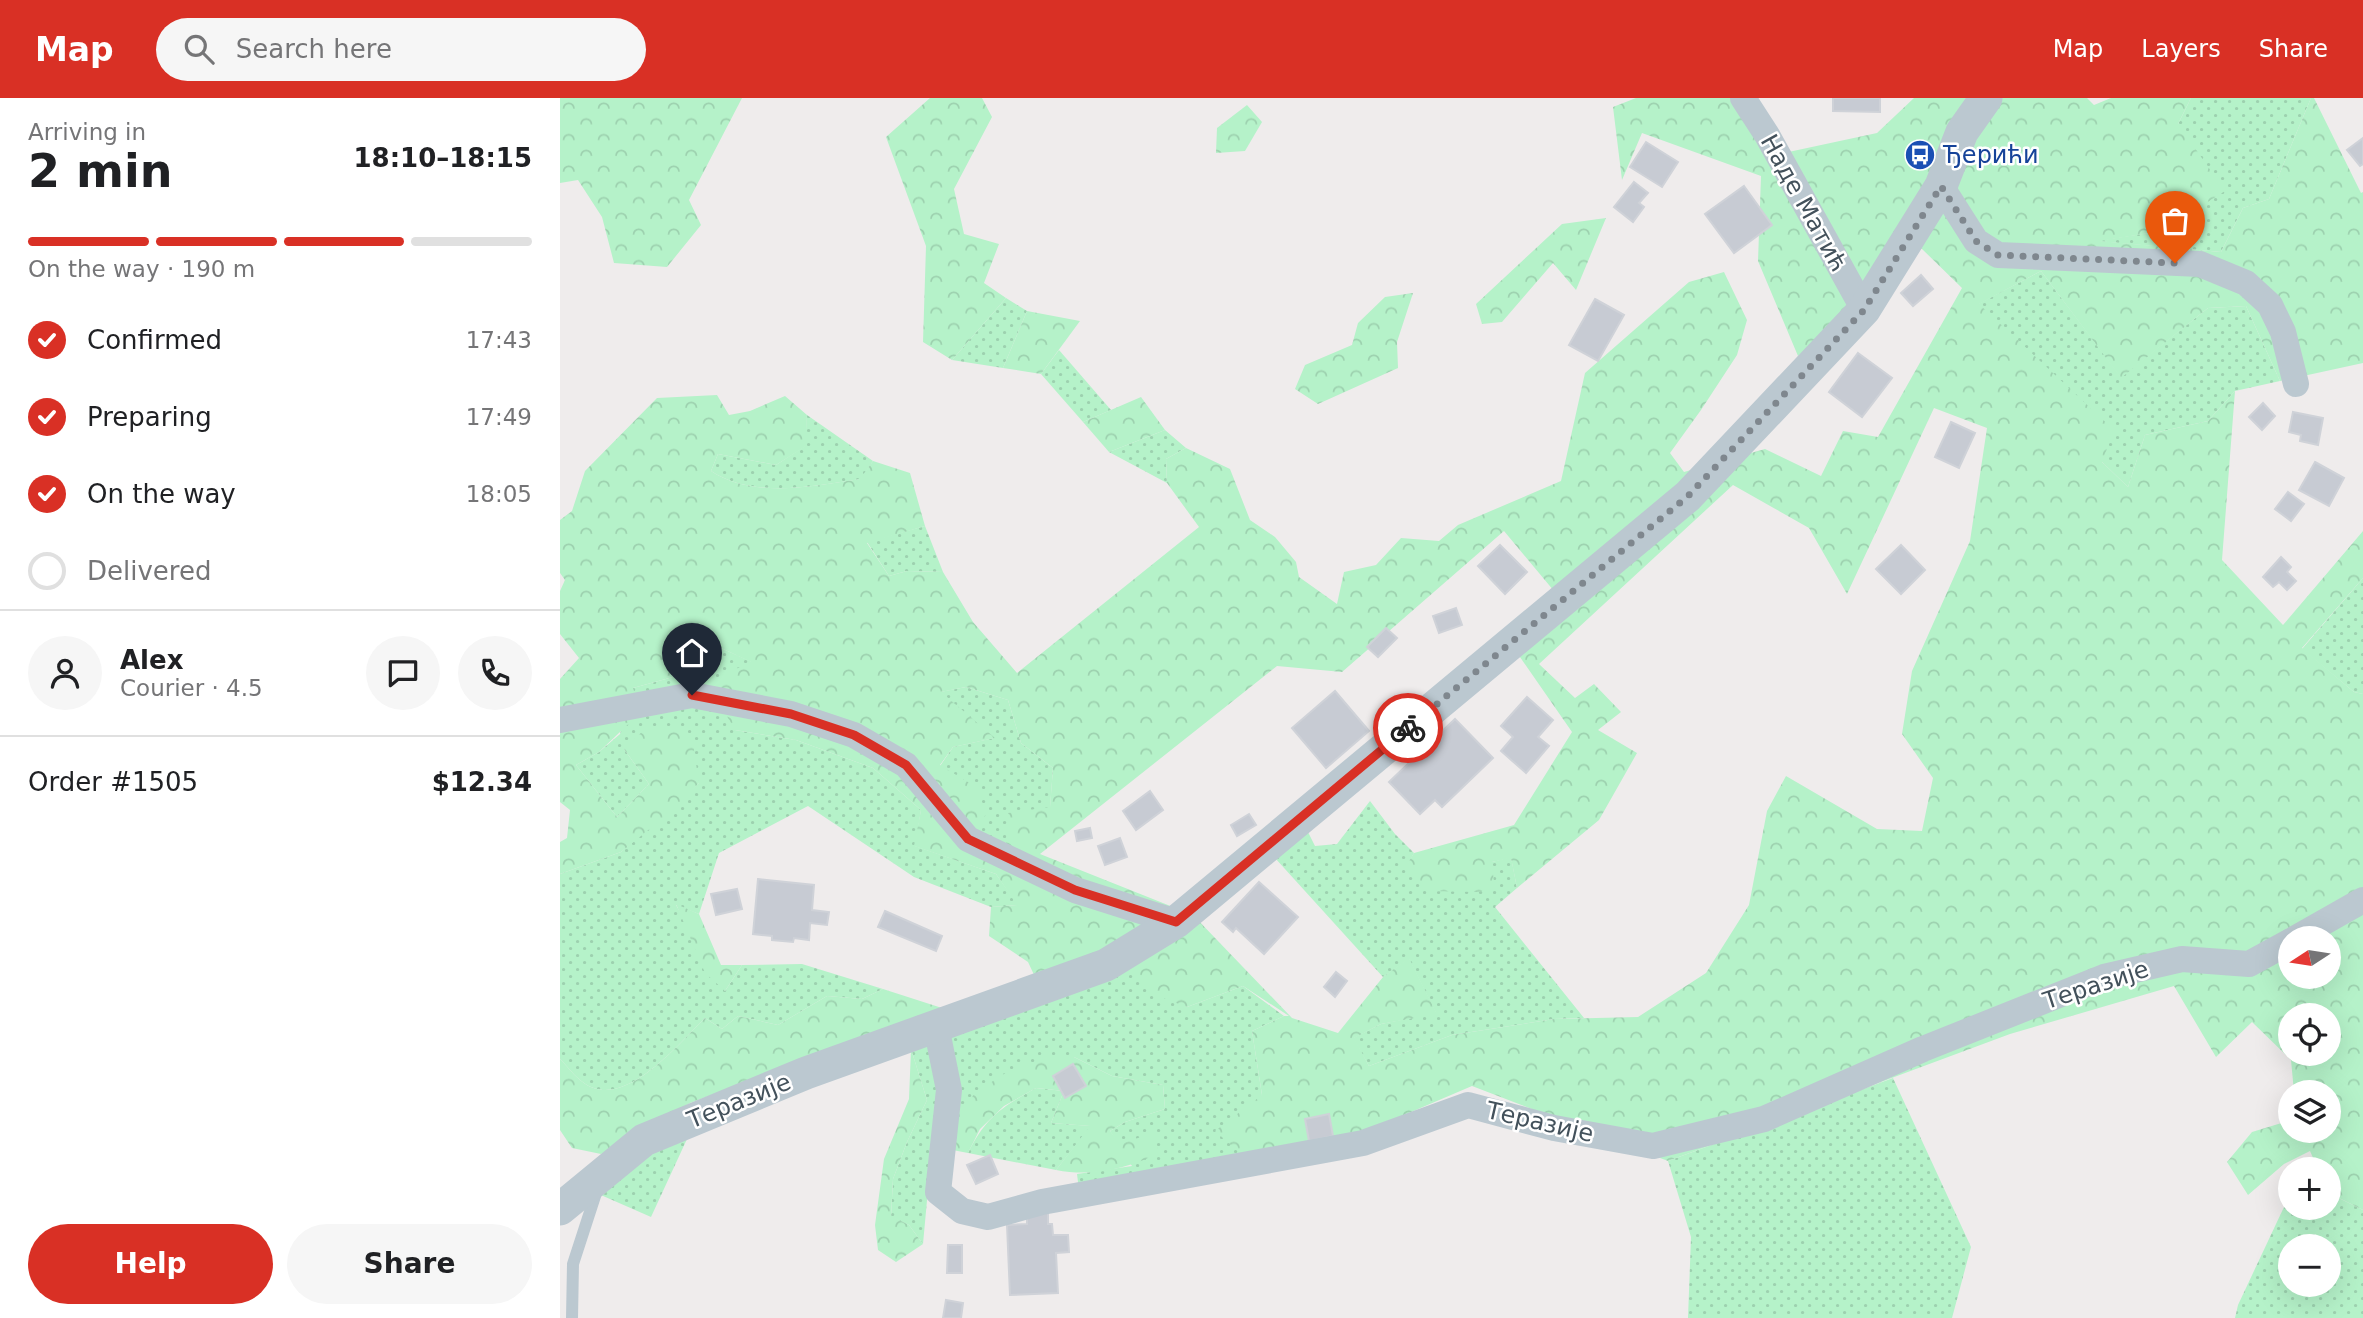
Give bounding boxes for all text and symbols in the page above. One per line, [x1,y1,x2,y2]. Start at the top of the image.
search box [156,18,646,81]
text: Map [35,30,114,69]
icon: search [180,30,218,68]
text: Search here [236,34,392,64]
text: Map [2053,35,2103,63]
text: Layers [2141,35,2221,63]
text: Share [2259,35,2328,63]
text: Arriving in [28,119,146,145]
street label: Наде Матић [1755,130,1853,276]
bus stop icon: Ђерићи [1903,138,1937,172]
place label: Ђерићи [1942,141,2039,169]
text: 18:10–18:15 [353,143,532,173]
text: 2 min [28,144,172,198]
pin [2145,191,2205,263]
icon: bag [2156,202,2194,240]
text: On the way · 190 m [28,256,255,282]
icon: check [28,321,66,359]
text: Confirmed [87,325,222,355]
text: 17:43 [466,327,532,353]
icon: check [28,398,66,436]
text: Preparing [87,402,212,432]
text: 17:49 [466,404,532,430]
icon: check [28,475,66,513]
text: On the way [87,479,236,509]
text: 18:05 [466,481,532,507]
text: Delivered [87,556,211,586]
pin [662,623,722,695]
icon: home [673,634,711,672]
button: person [28,636,102,710]
button: chat [366,636,440,710]
button: phone [458,636,532,710]
text: Alex [120,645,183,675]
text: Courier · 4.5 [120,675,263,701]
courier [1373,693,1443,763]
icon: bike [1389,709,1427,747]
text: Order #1505 [28,767,198,797]
text: $12.34 [432,767,532,797]
north arrow [2278,926,2342,989]
map controls [2278,926,2341,1297]
street label: Теразије [2039,955,2152,1015]
button: locate [2278,1003,2341,1066]
street label: Теразије [682,1068,795,1135]
button: layers [2278,1080,2341,1143]
street label: Теразије [1483,1096,1596,1148]
button: + [2278,1157,2341,1220]
button: Help [28,1224,273,1304]
button: Share [287,1224,532,1304]
button: − [2278,1234,2341,1297]

